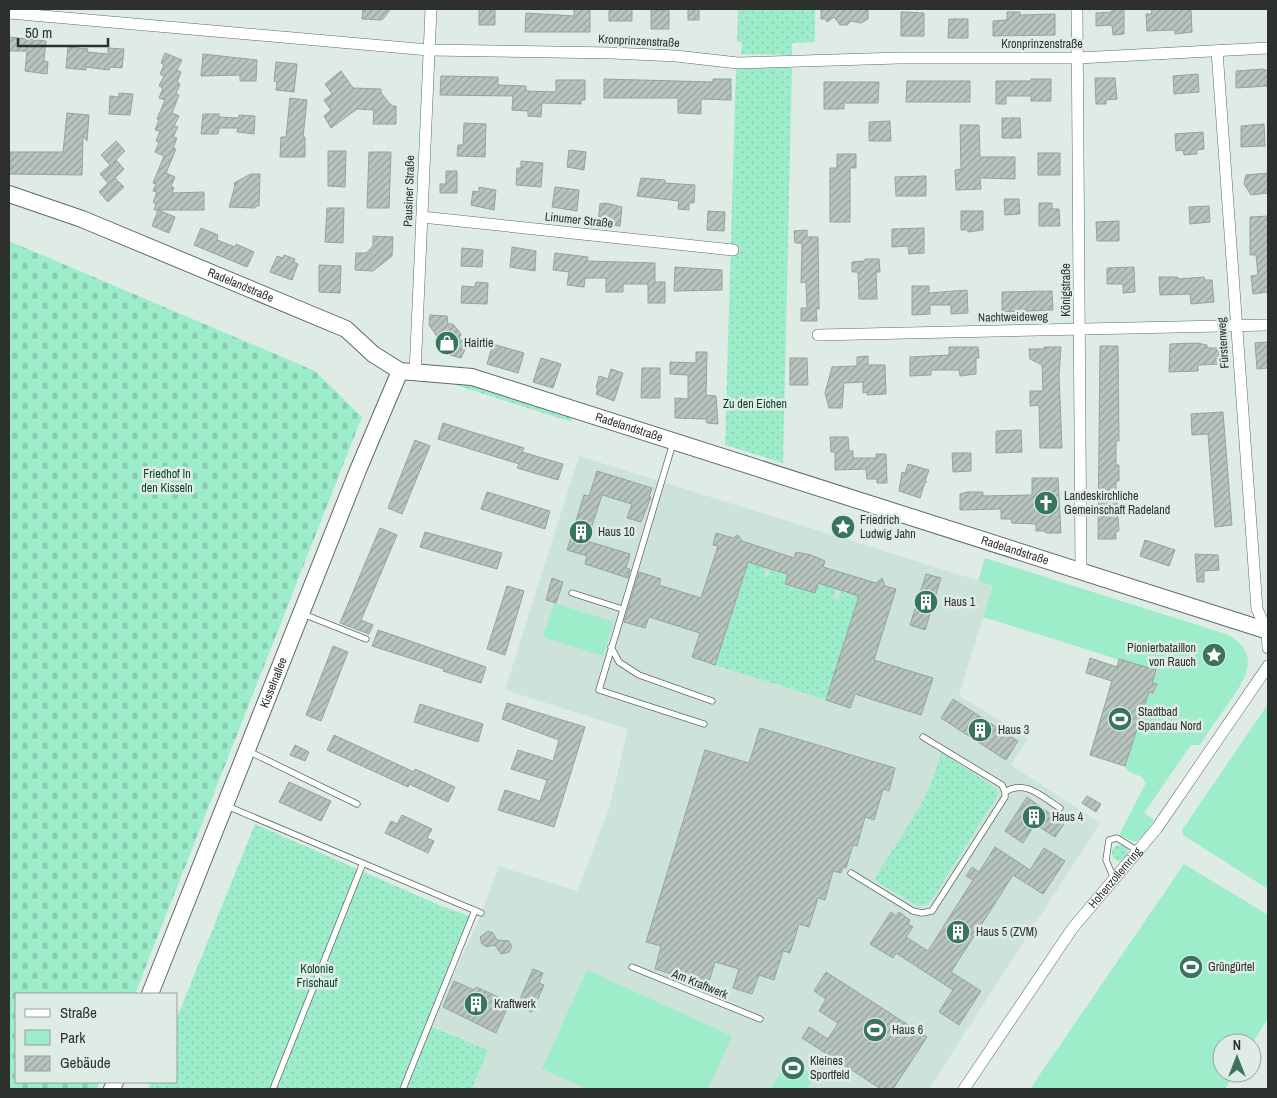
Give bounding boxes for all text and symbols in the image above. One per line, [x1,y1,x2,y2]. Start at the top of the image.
scale bar [18,15,108,47]
text: 50 m [25,22,52,43]
street label: Kronprinzenstraße [598,31,680,51]
street label: Kronprinzenstraße [1001,36,1083,52]
street label: Pausiner Straße [400,155,418,227]
street label: Linumer Straße [544,208,614,232]
street label: Königstraße [1058,263,1074,317]
street label: Radelandstraße [205,264,276,306]
street label: Nachtweideweg [978,308,1049,326]
street label: Fürstenweg [1213,316,1233,369]
shop icon: Hairtie [434,330,460,356]
place label: Hairtie [464,335,494,351]
park label: Zu den Eichen [723,396,787,412]
street label: Radelandstraße [593,409,665,445]
park label: Friedhof In den Kisseln [141,466,193,496]
place label: Landeskirchliche Gemeinschaft Radeland [1064,488,1170,518]
church icon: Landeskirchliche Gemeinschaft Radeland [1033,490,1059,516]
place label: Friedrich Ludwig Jahn [860,512,916,542]
place icon: Friedrich Ludwig Jahn [830,514,856,540]
building icon: Haus 10 [568,519,594,545]
place label: Haus 10 [598,524,635,540]
street label: Radelandstraße [979,532,1051,569]
building icon: Haus 1 [913,589,939,615]
place label: Haus 1 [944,594,976,610]
place label: Pionierbataillon von Rauch [1127,640,1196,670]
place icon: Pionierbataillon von Rauch [1201,642,1227,668]
street label: Kisselnallee [256,655,291,710]
place label: Stadtbad Spandau Nord [1138,704,1201,734]
sports icon: Stadtbad Spandau Nord [1107,706,1133,732]
building icon: Haus 3 [967,717,993,743]
place label: Haus 3 [998,722,1029,738]
building icon: Haus 4 [1021,804,1047,830]
place label: Haus 4 [1052,809,1084,825]
street label: Hohenzollernring [1085,844,1146,912]
building icon: Haus 5 (ZVM) [945,919,971,945]
place label: Haus 5 (ZVM) [976,924,1037,940]
sports icon: Grüngürtel [1178,954,1204,980]
place label: Grüngürtel [1208,959,1255,975]
park label: Kolonie Frischauf [296,961,338,991]
street label: Am Kraftwerk [669,965,730,1003]
building icon: Kraftwerk [463,991,489,1017]
legend [15,993,178,1083]
place label: Kraftwerk [494,996,536,1012]
text: Straße [60,1002,97,1023]
sports icon: Haus 6 [862,1017,888,1043]
place label: Haus 6 [892,1022,923,1038]
text: Park [60,1027,86,1048]
north arrow [1212,1033,1262,1083]
text: N [1233,1036,1241,1054]
text: Gebäude [60,1052,111,1073]
place label: Kleines Sportfeld [810,1053,849,1083]
sports icon: Kleines Sportfeld [780,1055,806,1081]

